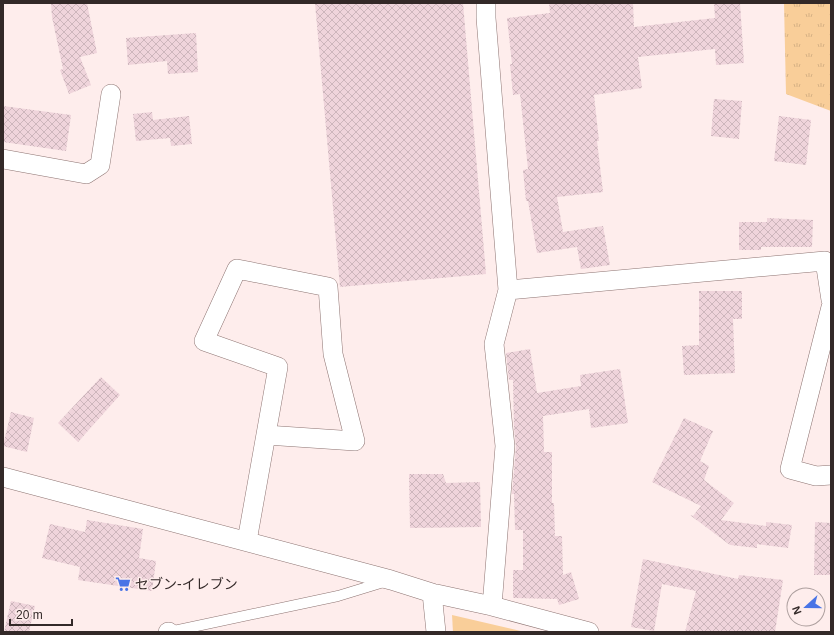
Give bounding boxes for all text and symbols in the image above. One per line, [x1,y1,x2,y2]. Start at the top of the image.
supermarket icon: セブン-イレブン [114,575,132,593]
place label: セブン-イレブン [135,576,238,592]
north arrow [786,587,826,627]
scale bar [10,601,72,627]
text: N [790,605,804,616]
text: 20 m [16,608,43,622]

